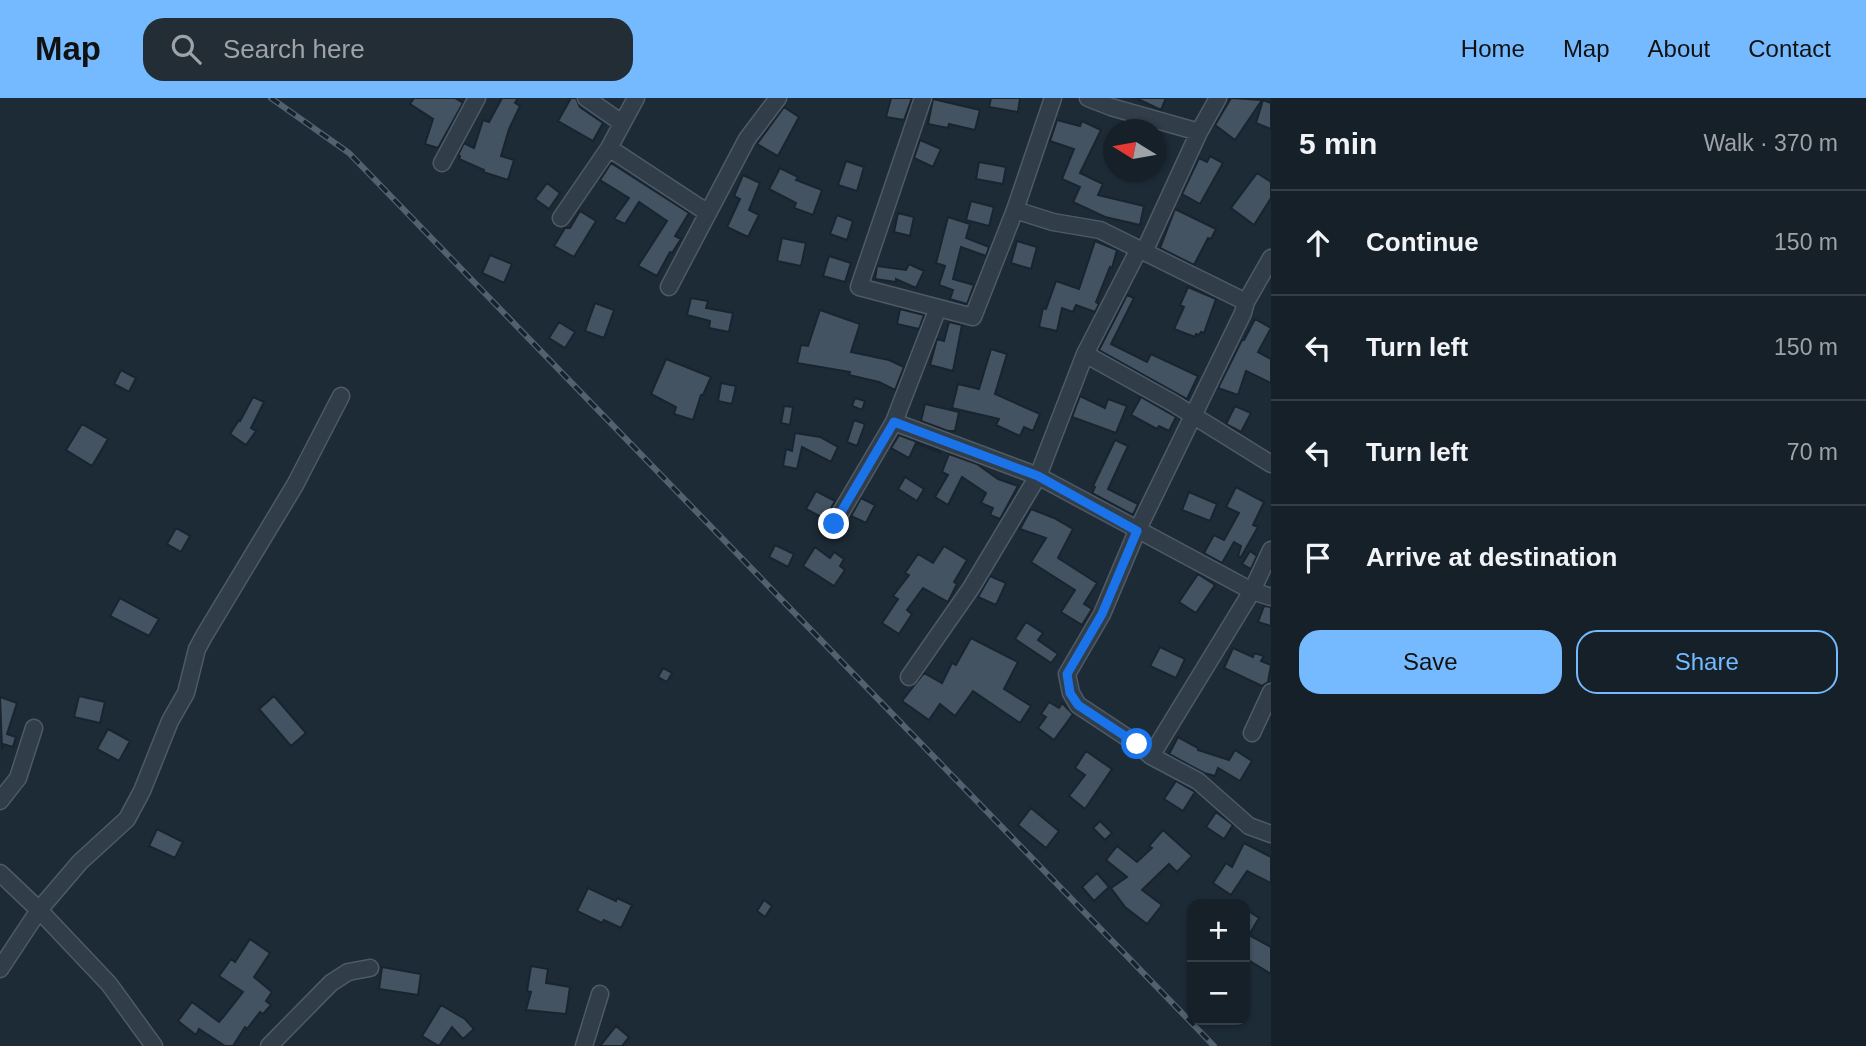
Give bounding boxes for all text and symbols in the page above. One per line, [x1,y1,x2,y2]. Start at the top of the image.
search box [143,18,633,81]
text: Map [35,30,101,67]
icon: search [167,30,205,68]
text: Search here [223,34,365,64]
text: Home [1461,35,1525,62]
text: Map [1563,35,1610,62]
text: About [1648,35,1710,62]
text: Contact [1748,35,1831,62]
north arrow [1103,119,1166,182]
text: 5 min [1299,127,1377,160]
text: Walk · 370 m [1703,130,1838,156]
icon: ahead [1299,224,1337,262]
text: Continue [1366,227,1479,257]
text: 150 m [1774,229,1838,255]
icon: left [1299,329,1337,367]
text: Turn left [1366,332,1468,362]
text: 150 m [1774,334,1838,360]
icon: left [1299,434,1337,472]
text: Turn left [1366,437,1468,467]
text: 70 m [1787,439,1838,465]
route end [818,508,849,539]
icon: arrive [1299,539,1337,577]
text: Arrive at destination [1366,542,1617,572]
button: Save [1299,630,1562,694]
button: Share [1576,630,1838,694]
route start [1121,728,1152,759]
map controls [1187,899,1250,1025]
button: + [1187,899,1250,962]
button: − [1187,962,1250,1025]

